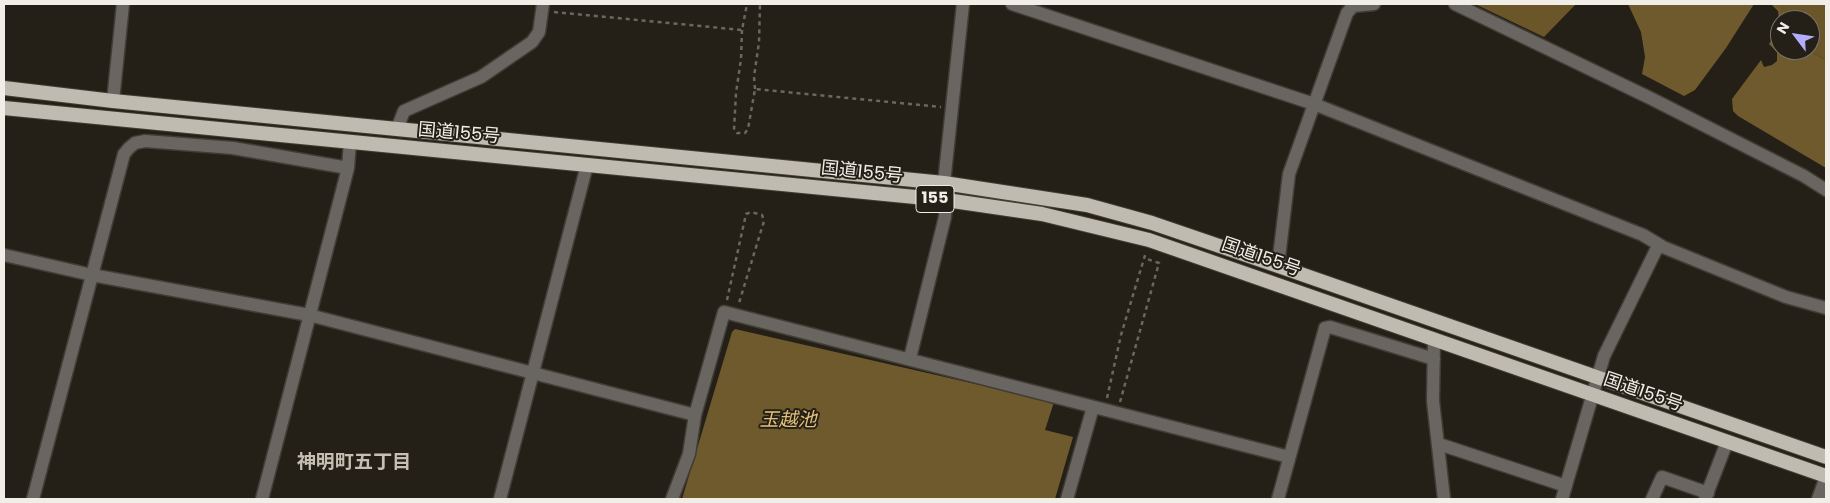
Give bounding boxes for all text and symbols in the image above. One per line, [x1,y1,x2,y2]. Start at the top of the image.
north arrow [1770,10,1820,60]
text: N [1772,18,1794,37]
street label: 国道155号 [417,120,501,148]
street label: 国道155号 [820,158,904,188]
road number: 155 [916,185,954,212]
street label: 国道155号 [1219,234,1303,282]
street label: 国道155号 [1601,369,1685,417]
water label: 玉越池 [760,410,816,432]
district label: 神明町五丁目 [297,452,411,474]

